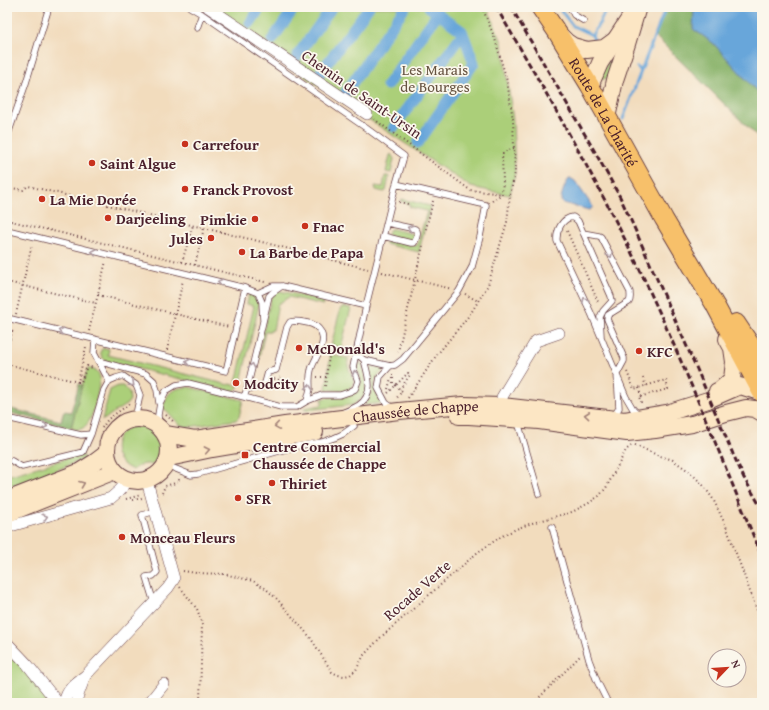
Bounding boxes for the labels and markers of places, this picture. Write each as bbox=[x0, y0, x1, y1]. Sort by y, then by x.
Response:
place label: Carrefour bbox=[193, 134, 259, 155]
marker: Carrefour bbox=[180, 139, 190, 149]
place label: Saint Algue bbox=[100, 153, 176, 174]
marker: Saint Algue bbox=[87, 158, 97, 168]
place label: Franck Provost bbox=[193, 179, 293, 200]
marker: Franck Provost bbox=[180, 184, 190, 194]
place label: La Mie Dorée bbox=[50, 189, 136, 210]
marker: La Mie Dorée bbox=[37, 194, 47, 204]
place label: Darjeeling bbox=[116, 208, 186, 229]
place label: Pimkie bbox=[200, 209, 247, 230]
marker: Darjeeling bbox=[103, 213, 113, 223]
marker: Pimkie bbox=[250, 214, 260, 224]
place label: Fnac bbox=[313, 216, 344, 237]
marker: Fnac bbox=[300, 221, 310, 231]
place label: Jules bbox=[168, 228, 203, 249]
marker: Jules bbox=[206, 233, 216, 243]
place label: La Barbe de Papa bbox=[250, 242, 364, 263]
marker: La Barbe de Papa bbox=[237, 247, 247, 257]
place label: McDonald's bbox=[307, 338, 385, 359]
place label: KFC bbox=[647, 341, 673, 362]
marker: McDonald's bbox=[294, 343, 304, 353]
marker: KFC bbox=[634, 346, 644, 356]
place label: Modcity bbox=[244, 373, 299, 394]
marker: Modcity bbox=[231, 378, 241, 388]
place label: Centre Commercial Chaussée de Chappe bbox=[253, 436, 386, 474]
marker: Centre Commercial Chaussée de Chappe bbox=[240, 450, 250, 460]
place label: Thiriet bbox=[280, 473, 327, 494]
marker: Thiriet bbox=[267, 478, 277, 488]
place label: SFR bbox=[246, 488, 272, 509]
marker: SFR bbox=[233, 493, 243, 503]
place label: Monceau Fleurs bbox=[130, 527, 235, 548]
marker: Monceau Fleurs bbox=[117, 532, 127, 542]

